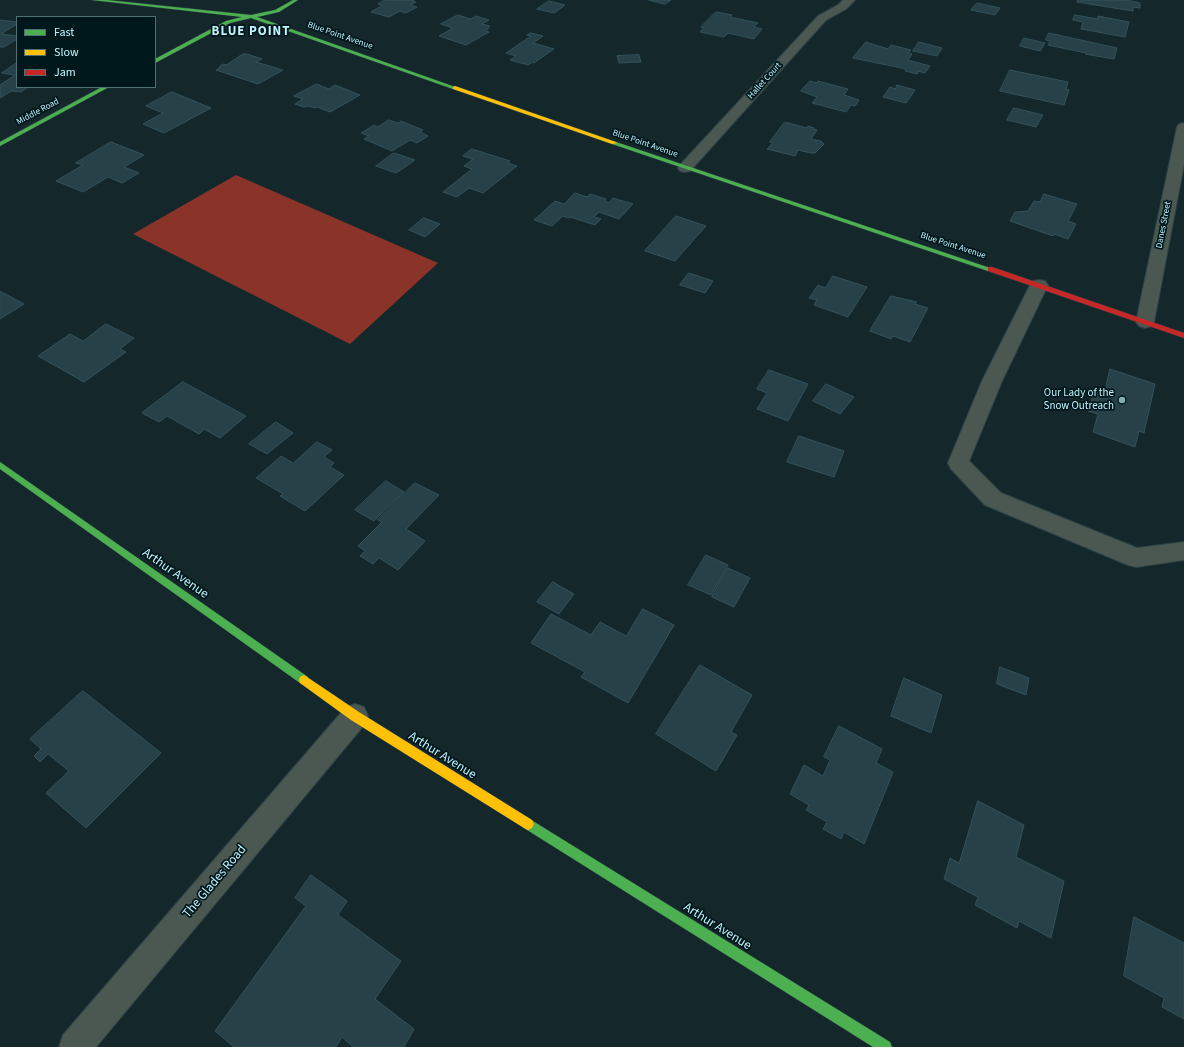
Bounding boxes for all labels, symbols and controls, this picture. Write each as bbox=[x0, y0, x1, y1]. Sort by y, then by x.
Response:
legend bbox=[16, 16, 156, 88]
street label: Blue Point Avenue bbox=[306, 20, 374, 52]
text: Fast bbox=[54, 24, 74, 41]
district label: BLUE POINT bbox=[212, 24, 290, 40]
text: Slow bbox=[54, 44, 79, 61]
street label: Hallet Court bbox=[746, 61, 784, 101]
text: Jam bbox=[54, 64, 76, 81]
street label: Middle Road bbox=[15, 96, 61, 128]
street label: Blue Point Avenue bbox=[611, 128, 679, 160]
street label: Danes Street bbox=[1154, 201, 1174, 249]
street label: Blue Point Avenue bbox=[919, 230, 987, 262]
place label: Our Lady of the Snow Outreach bbox=[1044, 387, 1114, 413]
marker: Our Lady of the Snow Outreach bbox=[1117, 395, 1127, 405]
street label: Arthur Avenue bbox=[139, 545, 211, 603]
street label: Arthur Avenue bbox=[405, 729, 479, 783]
street label: The Glades Road bbox=[180, 842, 250, 922]
street label: Arthur Avenue bbox=[680, 900, 754, 954]

